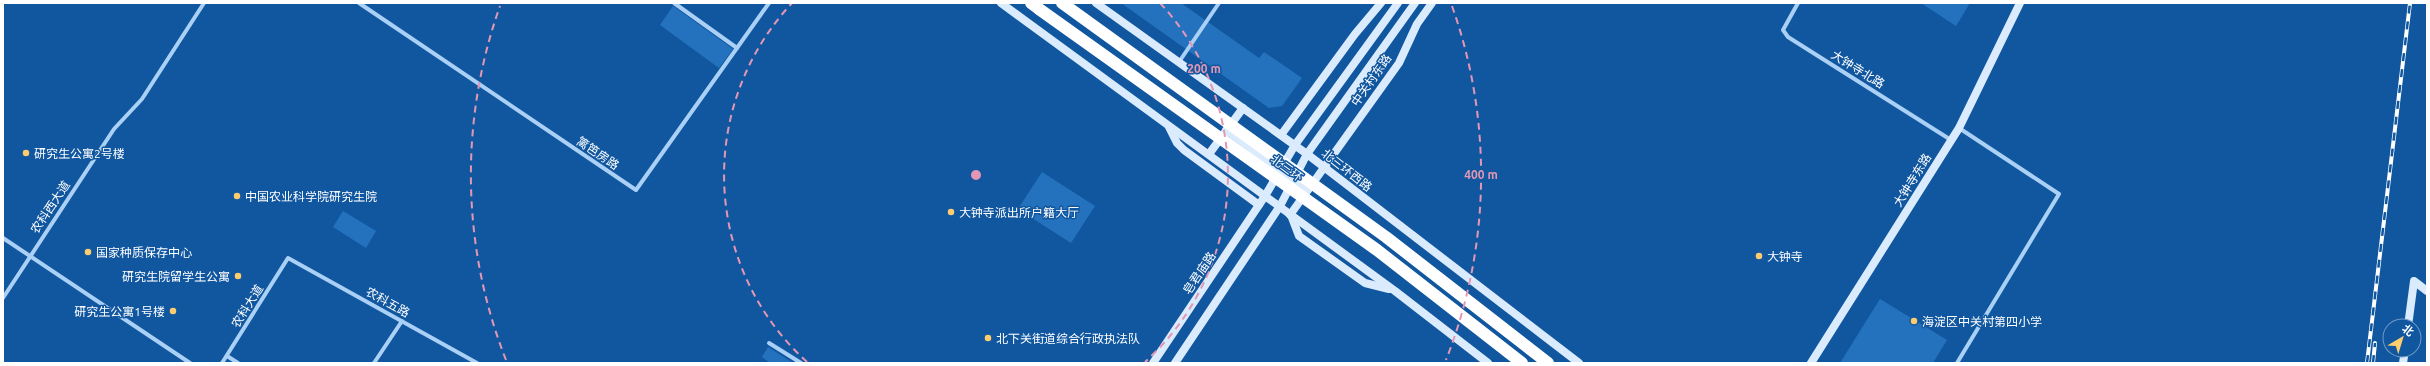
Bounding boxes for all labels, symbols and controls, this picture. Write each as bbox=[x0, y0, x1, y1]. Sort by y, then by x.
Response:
street label: 大钟寺北路 bbox=[1829, 48, 1887, 90]
street label: 中关村东路 bbox=[1348, 52, 1394, 108]
text: 200 m bbox=[1187, 62, 1221, 75]
street label: 篱笆房路 bbox=[574, 134, 622, 172]
street label: 北三环西路 bbox=[1319, 146, 1375, 194]
place label: 研究生公寓2号楼 bbox=[34, 147, 125, 160]
marker: 研究生公寓2号楼 bbox=[21, 148, 31, 158]
street label: 大钟寺东路 bbox=[1891, 151, 1933, 209]
street label: 北三环 bbox=[1269, 152, 1305, 184]
centre of rings bbox=[969, 168, 983, 182]
text: 400 m bbox=[1464, 168, 1498, 181]
street label: 农科西大道 bbox=[28, 178, 72, 236]
place label: 中国农业科学院研究生院 bbox=[245, 190, 377, 203]
marker: 中国农业科学院研究生院 bbox=[232, 191, 242, 201]
place label: 大钟寺派出所户籍大厅 bbox=[959, 206, 1079, 219]
marker: 大钟寺派出所户籍大厅 bbox=[946, 207, 956, 217]
place label: 国家种质保存中心 bbox=[96, 246, 192, 259]
marker: 国家种质保存中心 bbox=[83, 247, 93, 257]
street label: 皂君庙路 bbox=[1180, 249, 1218, 297]
place label: 大钟寺 bbox=[1767, 250, 1803, 263]
marker: 大钟寺 bbox=[1754, 251, 1764, 261]
place label: 研究生院留学生公寓 bbox=[122, 270, 230, 283]
marker: 研究生院留学生公寓 bbox=[233, 271, 243, 281]
street label: 农科大道 bbox=[229, 282, 265, 330]
street label: 农科五路 bbox=[364, 285, 412, 319]
place label: 研究生公寓1号楼 bbox=[74, 305, 165, 318]
marker: 研究生公寓1号楼 bbox=[168, 306, 178, 316]
place label: 海淀区中关村第四小学 bbox=[1922, 315, 2042, 328]
marker: 海淀区中关村第四小学 bbox=[1909, 316, 1919, 326]
north arrow bbox=[2382, 318, 2422, 358]
text: 北 bbox=[2400, 322, 2416, 338]
place label: 北下关街道综合行政执法队 bbox=[996, 332, 1140, 345]
marker: 北下关街道综合行政执法队 bbox=[983, 333, 993, 343]

